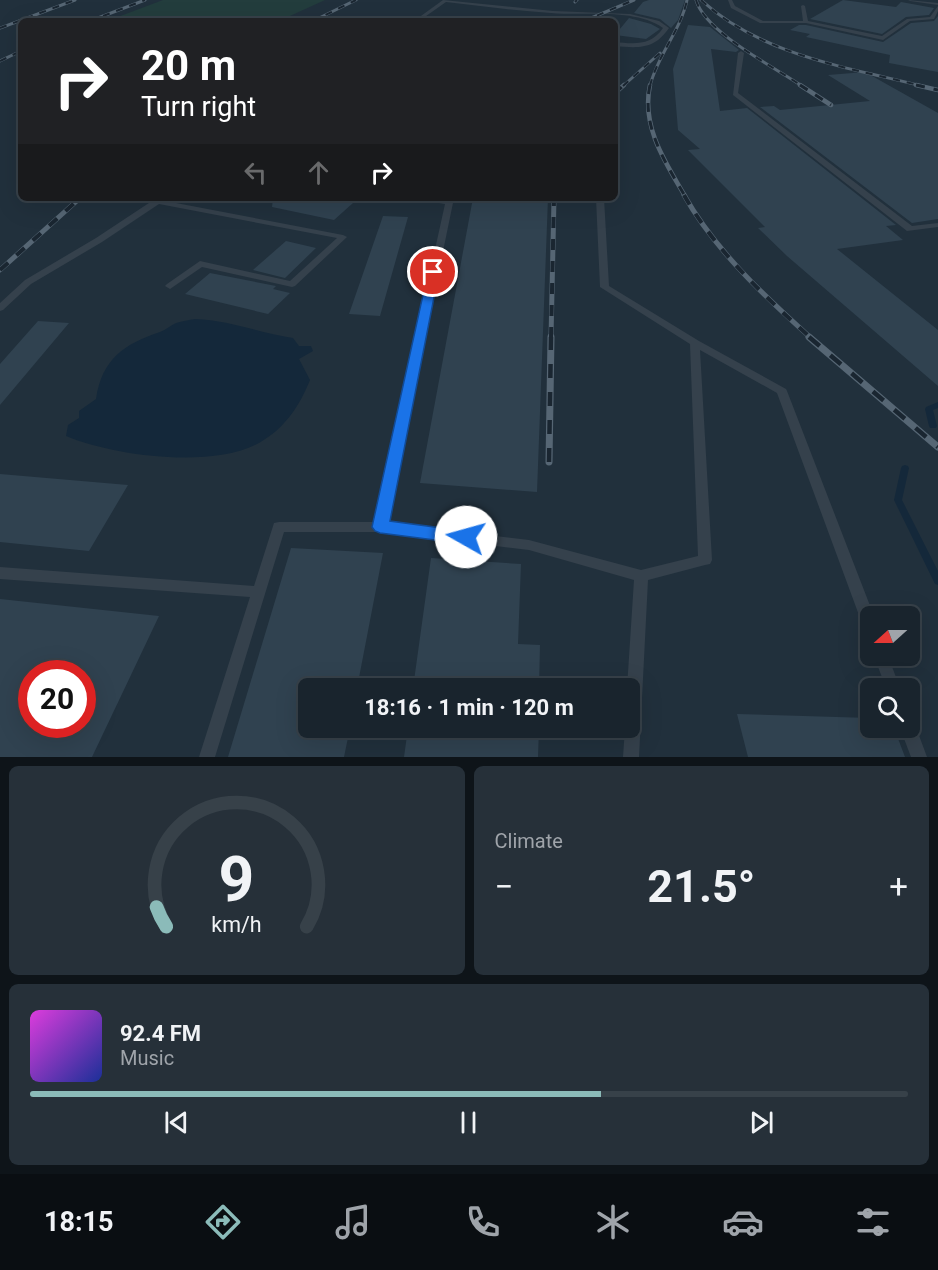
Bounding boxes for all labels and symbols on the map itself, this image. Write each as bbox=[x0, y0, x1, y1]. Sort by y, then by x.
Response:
pin bbox=[407, 246, 458, 297]
position arrow bbox=[434, 505, 498, 569]
north arrow bbox=[860, 606, 920, 666]
speed limit sign: 20 bbox=[18, 660, 96, 738]

